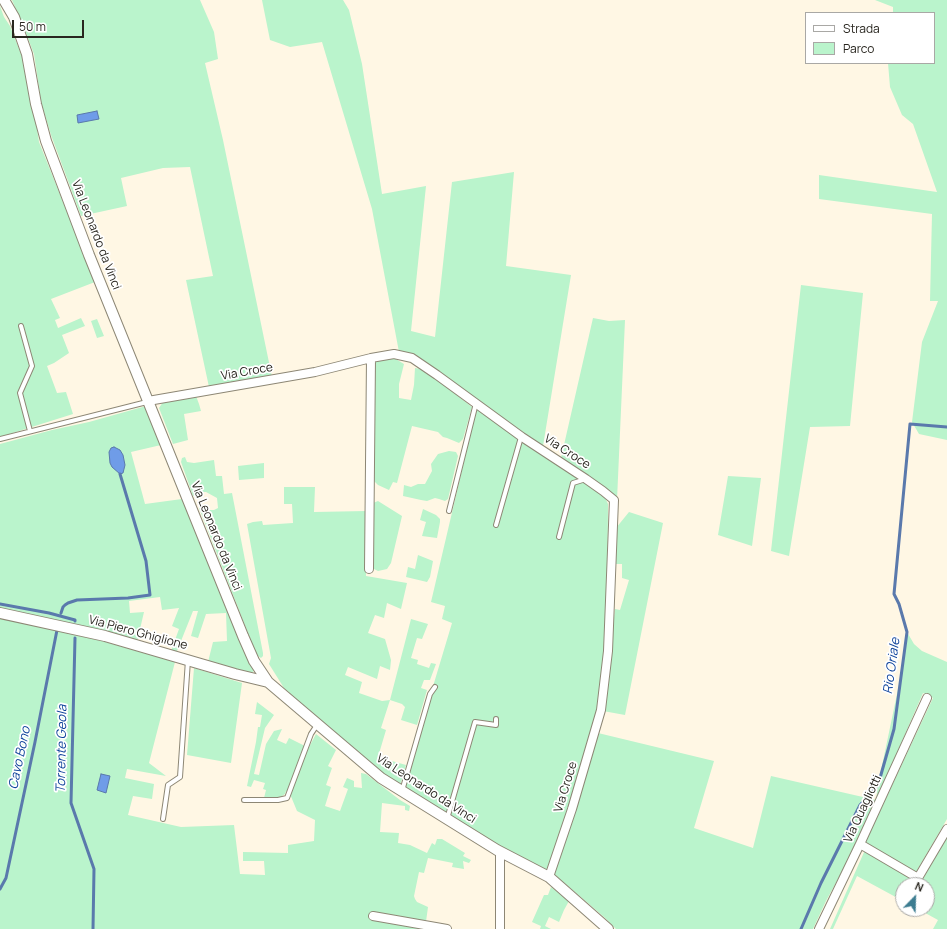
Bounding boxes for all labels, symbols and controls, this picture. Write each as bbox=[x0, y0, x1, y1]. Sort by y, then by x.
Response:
scale bar bbox=[14, 12, 86, 38]
legend bbox=[805, 12, 935, 64]
text: 50 m bbox=[19, 18, 46, 35]
text: Strada bbox=[843, 20, 880, 37]
text: Parco bbox=[843, 40, 874, 57]
street label: Via Leonardo da Vinci bbox=[68, 178, 124, 292]
street label: Via Croce bbox=[220, 360, 274, 384]
street label: Via Croce bbox=[541, 432, 593, 472]
street label: Via Leonardo da Vinci bbox=[188, 480, 244, 592]
street label: Via Piero Ghiglione bbox=[87, 613, 189, 653]
water label: Rio Oriale bbox=[880, 637, 904, 695]
water label: Torrente Geola bbox=[53, 705, 71, 793]
water label: Cavo Bono bbox=[6, 725, 34, 791]
street label: Via Leonardo da Vinci bbox=[373, 751, 479, 827]
street label: Via Croce bbox=[551, 760, 581, 814]
street label: Via Quagliotti bbox=[841, 773, 885, 845]
north arrow bbox=[895, 877, 935, 917]
text: N bbox=[913, 878, 926, 895]

